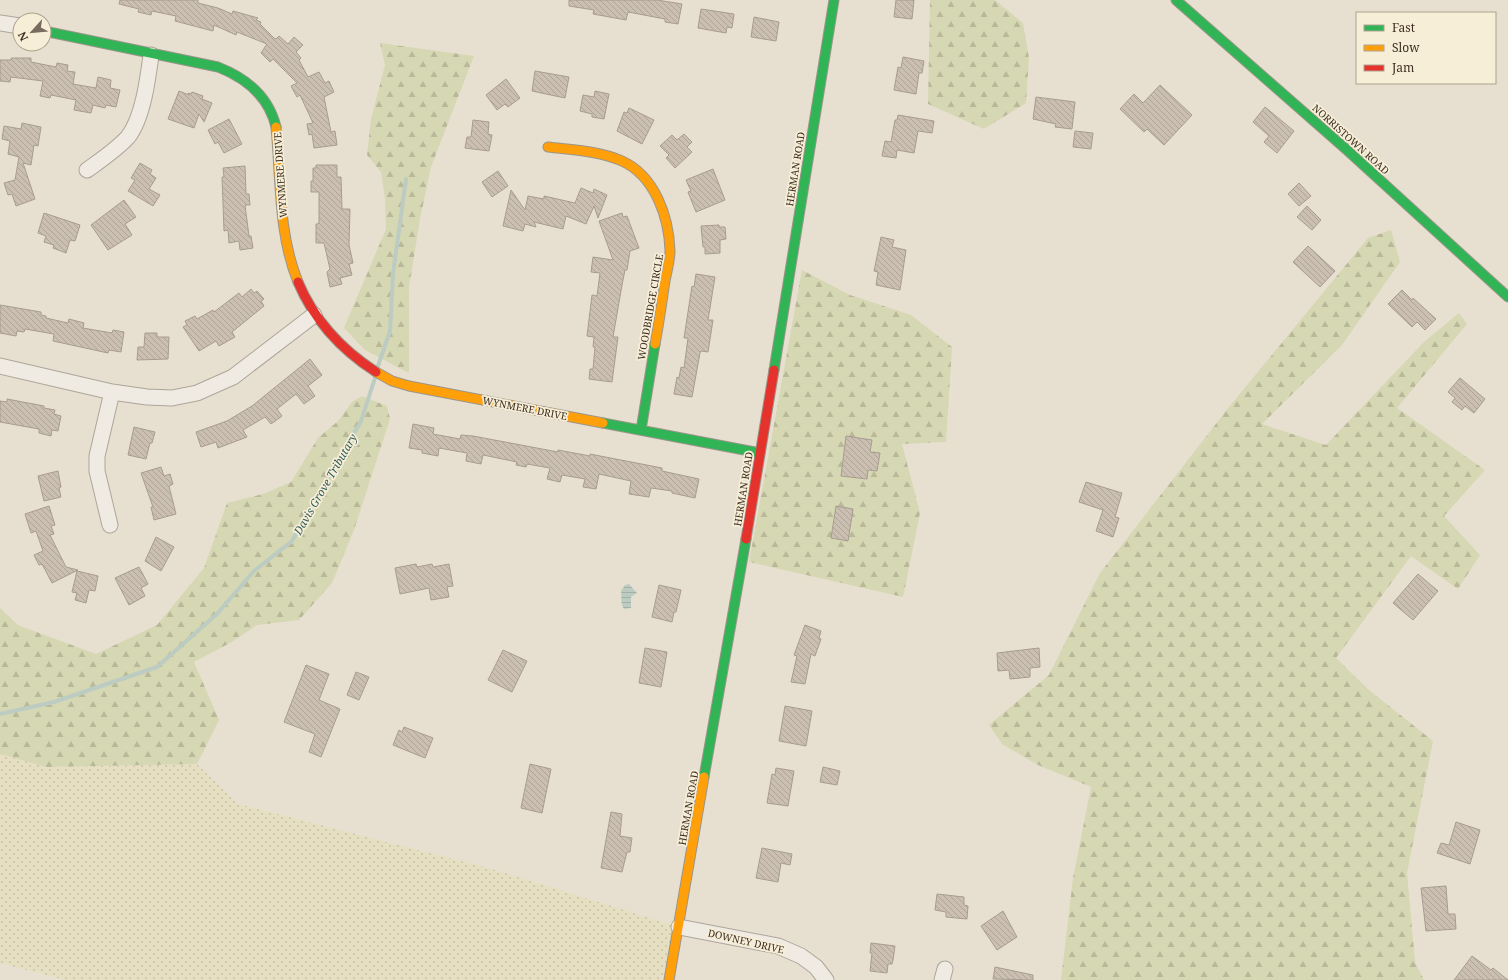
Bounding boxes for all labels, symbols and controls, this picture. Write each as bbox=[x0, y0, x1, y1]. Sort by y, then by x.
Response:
north arrow bbox=[12, 12, 52, 52]
legend bbox=[1356, 12, 1496, 84]
text: Fast bbox=[1392, 19, 1415, 36]
text: N bbox=[14, 29, 31, 44]
text: Slow bbox=[1392, 39, 1420, 56]
text: Jam bbox=[1391, 59, 1414, 76]
street label: NORRISTOWN ROAD bbox=[1310, 101, 1392, 177]
street label: HERMAN ROAD bbox=[782, 131, 808, 207]
street label: WYNMERE DRIVE bbox=[270, 132, 290, 218]
street label: WOODBRIDGE CIRCLE bbox=[634, 253, 666, 361]
street label: WYNMERE DRIVE bbox=[482, 393, 568, 423]
water label: Davis Grove Tributary bbox=[289, 431, 360, 538]
street label: HERMAN ROAD bbox=[730, 451, 756, 527]
street label: HERMAN ROAD bbox=[675, 770, 701, 846]
street label: DOWNEY DRIVE bbox=[706, 925, 786, 957]

